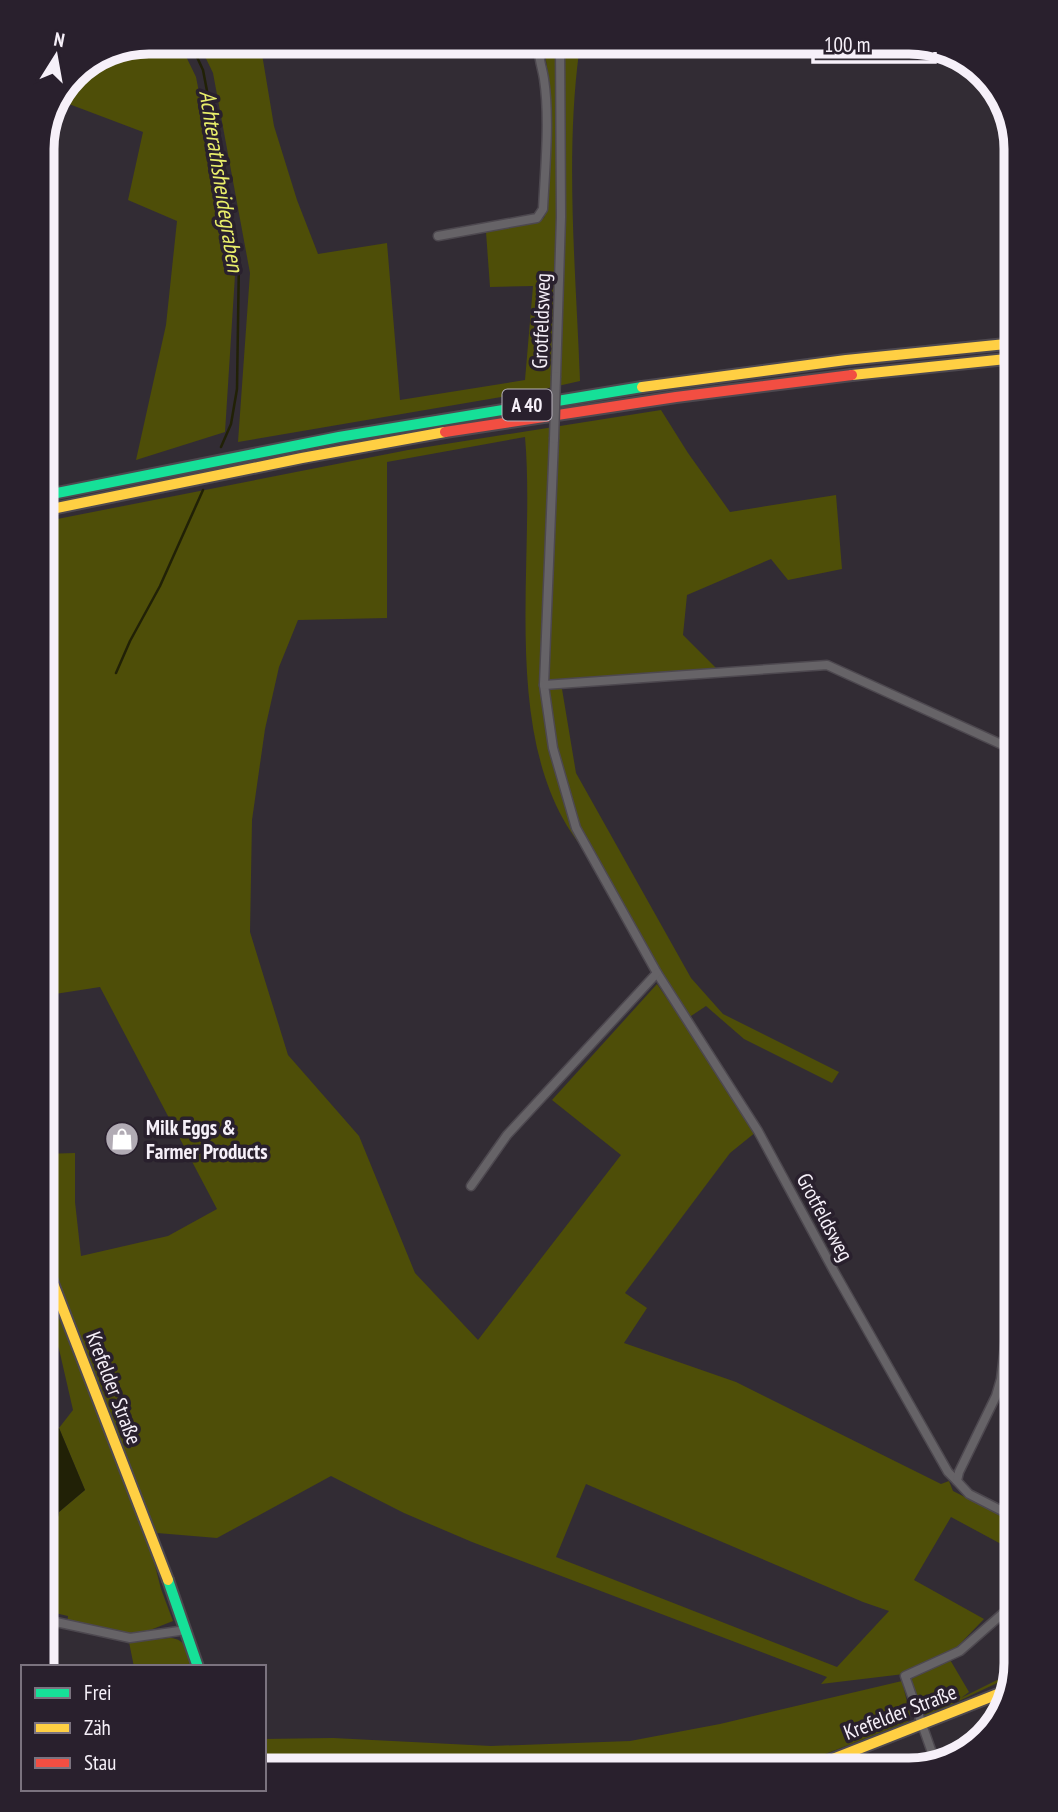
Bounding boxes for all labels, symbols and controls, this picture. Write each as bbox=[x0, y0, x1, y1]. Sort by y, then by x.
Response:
north arrow bbox=[21, 21, 91, 91]
scale bar bbox=[813, 21, 936, 65]
text: N bbox=[52, 27, 67, 52]
text: 100 m bbox=[824, 31, 870, 58]
water label: Achterathsheidegraben bbox=[193, 88, 251, 276]
street label: Grotfeldsweg bbox=[526, 273, 556, 369]
road number: A 40 bbox=[503, 390, 552, 420]
place label: Milk Eggs & Farmer Products bbox=[146, 1114, 268, 1165]
shop icon: Milk Eggs & Farmer Products bbox=[103, 1120, 141, 1158]
street label: Grotfeldsweg bbox=[791, 1168, 859, 1266]
street label: Krefelder Straße bbox=[80, 1328, 148, 1448]
legend bbox=[21, 1665, 266, 1791]
street label: Krefelder Straße bbox=[840, 1678, 960, 1746]
text: Frei bbox=[84, 1679, 112, 1706]
text: Zäh bbox=[84, 1714, 111, 1741]
text: Stau bbox=[84, 1749, 116, 1776]

